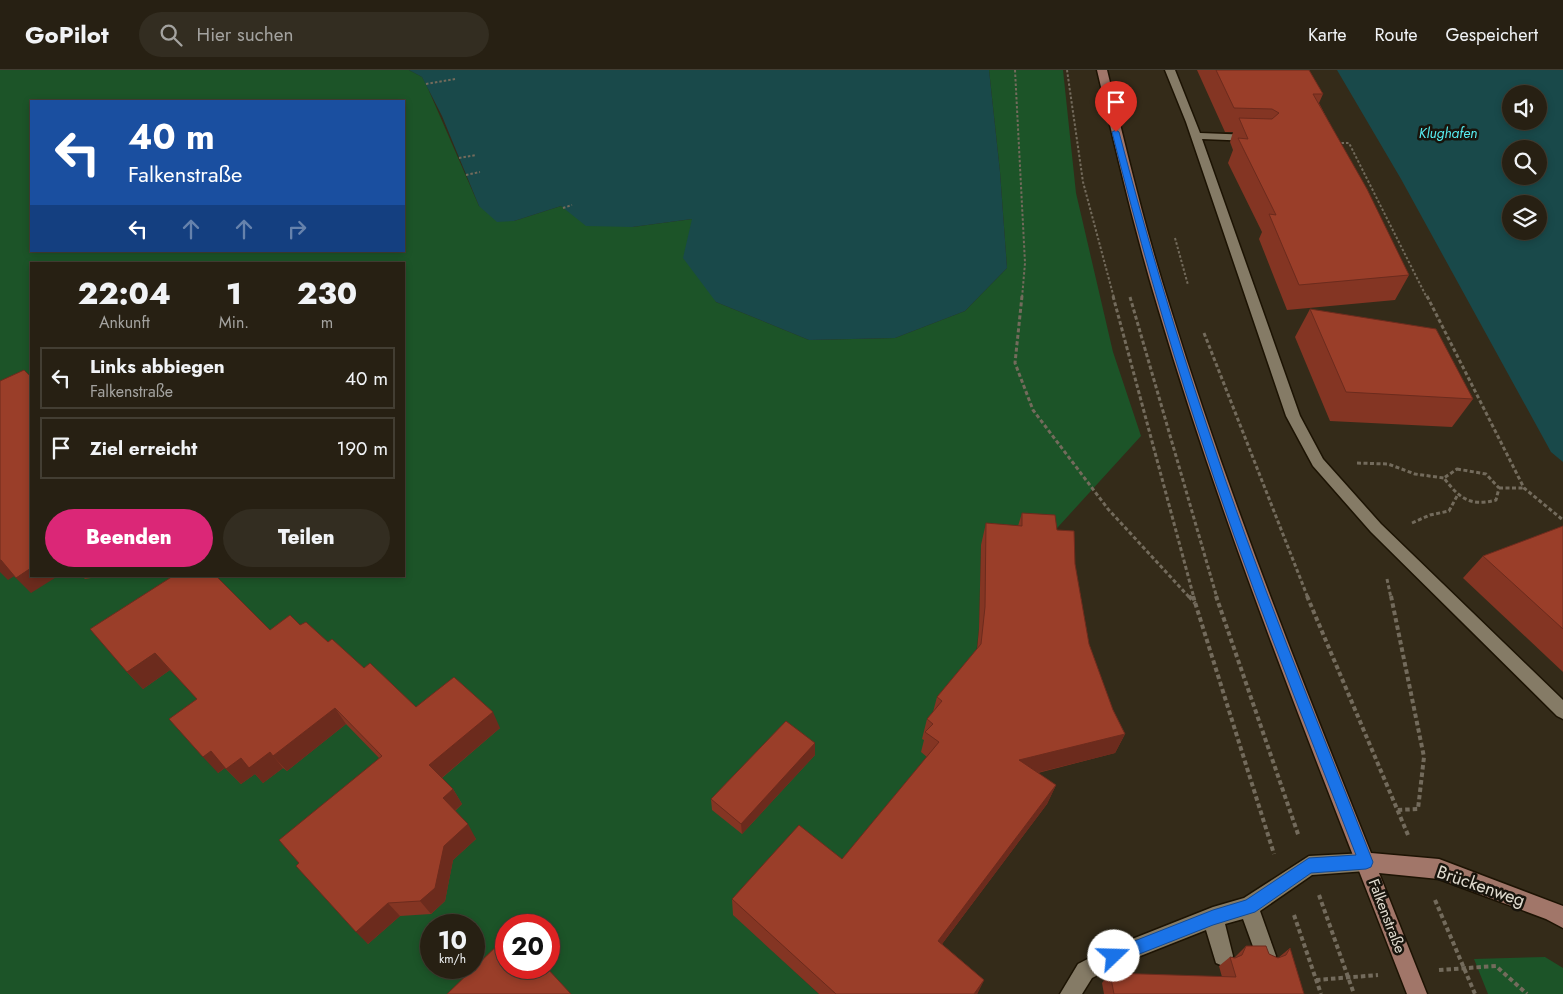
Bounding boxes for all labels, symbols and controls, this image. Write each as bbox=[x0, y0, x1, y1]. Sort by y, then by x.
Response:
search box bbox=[139, 12, 489, 57]
text: GoPilot bbox=[25, 17, 109, 52]
icon: search bbox=[157, 21, 185, 49]
text: Hier suchen bbox=[197, 21, 294, 48]
text: Karte bbox=[1308, 22, 1347, 48]
text: Route bbox=[1375, 22, 1417, 48]
text: Gespeichert bbox=[1445, 22, 1538, 48]
pin bbox=[1095, 81, 1137, 132]
map controls bbox=[1502, 85, 1547, 240]
button: sound bbox=[1502, 85, 1547, 130]
icon: arrive bbox=[1102, 88, 1130, 116]
text: 40 m bbox=[128, 112, 215, 162]
icon: left bbox=[45, 120, 110, 185]
water label: Klughafen bbox=[1419, 123, 1477, 143]
button: search bbox=[1502, 140, 1547, 185]
text: Falkenstraße bbox=[128, 158, 242, 190]
button: layers bbox=[1502, 195, 1547, 240]
icon: left bbox=[124, 215, 152, 243]
icon: ahead bbox=[177, 215, 205, 243]
icon: ahead bbox=[230, 215, 258, 243]
icon: right bbox=[283, 215, 311, 243]
text: 22:04 bbox=[78, 272, 171, 315]
text: 1 bbox=[226, 272, 242, 315]
text: 230 bbox=[297, 272, 357, 315]
text: Ankunft bbox=[99, 311, 150, 334]
text: Min. bbox=[219, 311, 249, 334]
text: m bbox=[321, 311, 333, 334]
text: Links abbiegen bbox=[90, 353, 225, 380]
icon: left bbox=[47, 364, 75, 392]
text: 40 m bbox=[345, 365, 388, 392]
text: Falkenstraße bbox=[90, 380, 173, 403]
icon: arrive bbox=[47, 434, 75, 462]
text: Ziel erreicht bbox=[90, 435, 197, 462]
text: 190 m bbox=[337, 435, 388, 462]
button: Beenden bbox=[45, 509, 213, 567]
button: Teilen bbox=[223, 509, 390, 567]
street label: Brückenweg bbox=[1433, 859, 1529, 913]
street label: Falkenstraße bbox=[1363, 876, 1411, 957]
speed limit sign: 20 bbox=[495, 914, 560, 979]
text: 10 bbox=[438, 922, 467, 958]
position arrow bbox=[1087, 929, 1139, 981]
text: km/h bbox=[439, 950, 466, 968]

